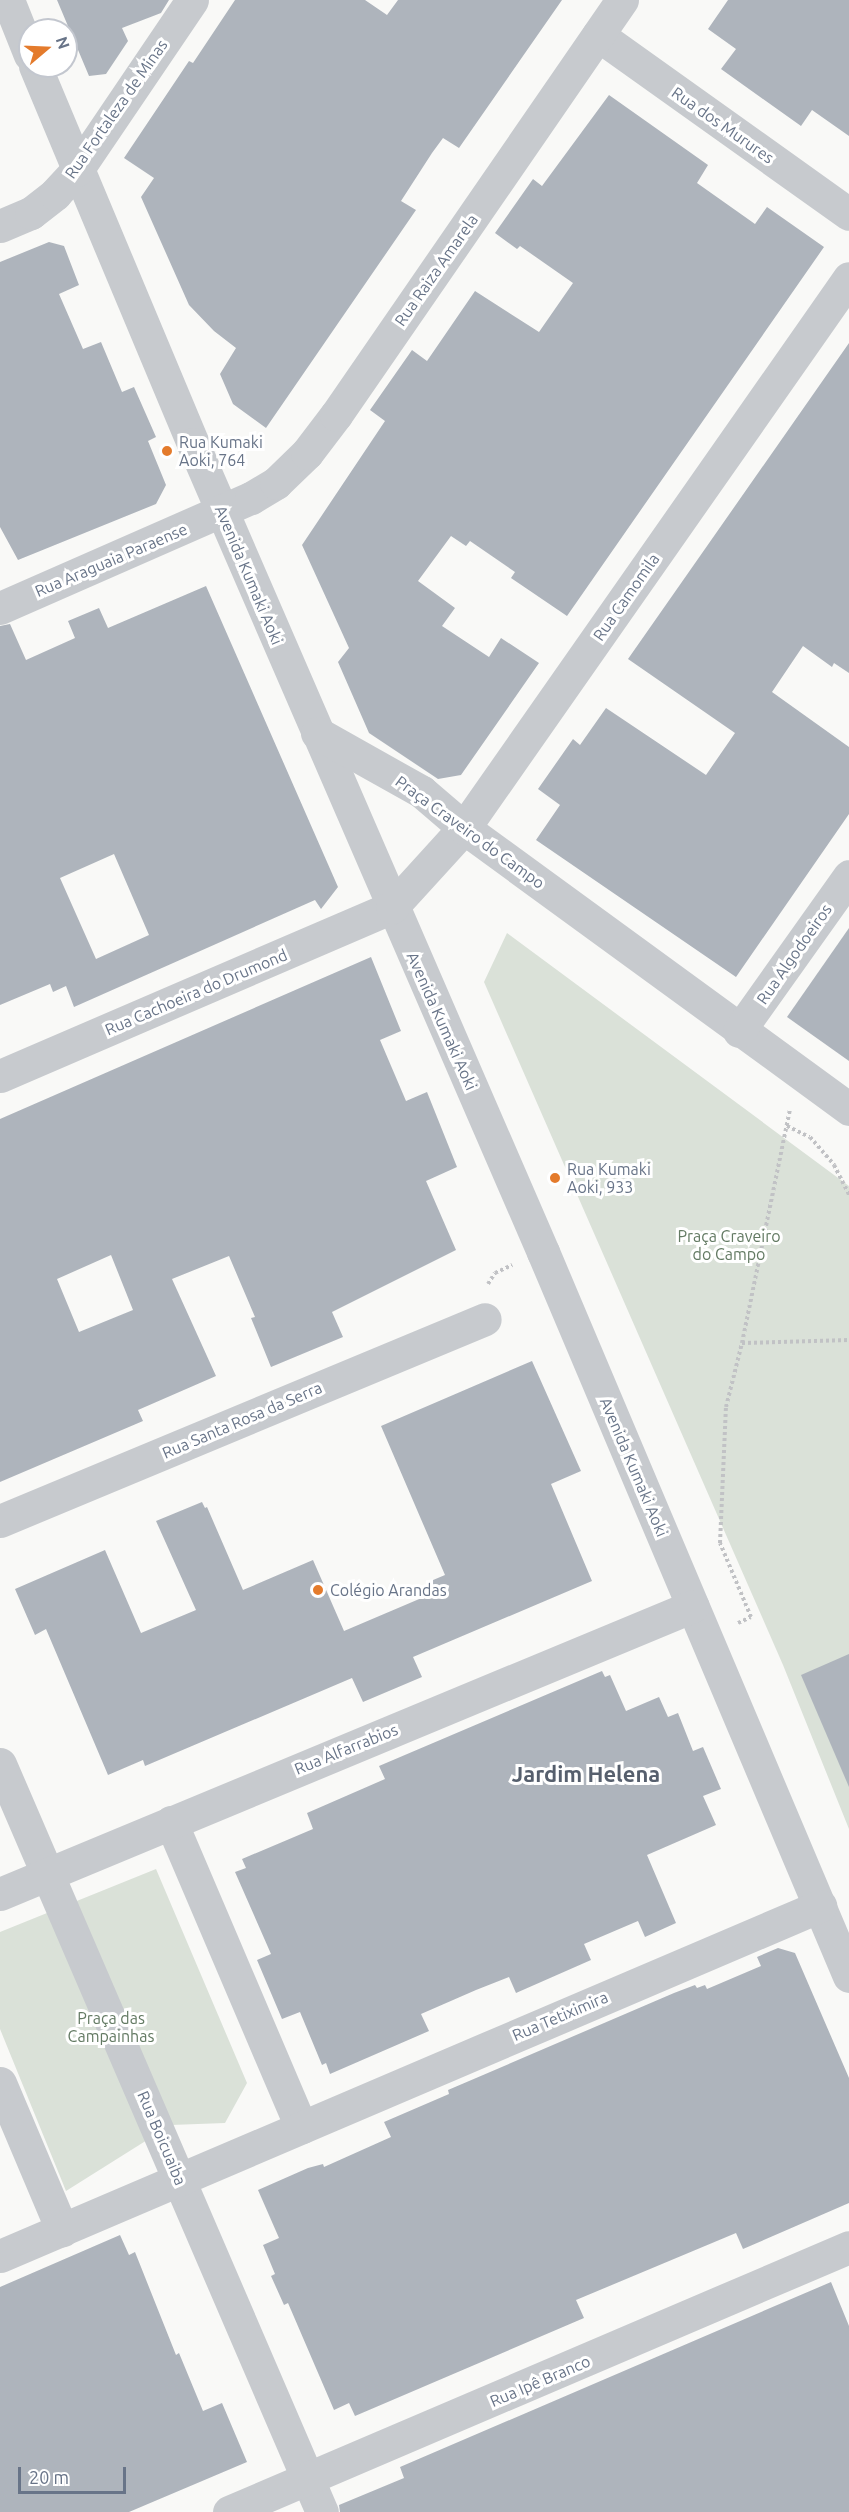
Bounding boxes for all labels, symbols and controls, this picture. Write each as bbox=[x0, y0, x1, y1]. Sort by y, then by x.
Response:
north arrow bbox=[18, 18, 78, 78]
text: N bbox=[53, 34, 74, 51]
street label: Rua Fortaleza de Minas bbox=[61, 36, 171, 182]
street label: Rua dos Murures bbox=[668, 83, 778, 167]
street label: Rua Raiza Amarela bbox=[390, 210, 482, 330]
place label: Rua Kumaki Aoki, 764 bbox=[179, 432, 263, 470]
marker: Rua Kumaki Aoki, 764 bbox=[160, 444, 174, 458]
street label: Avenida Kumaki Aoki bbox=[211, 503, 287, 647]
street label: Rua Araguaia Paraense bbox=[32, 519, 190, 601]
street label: Rua Camomila bbox=[589, 550, 663, 644]
street label: Praça Craveiro do Campo bbox=[392, 771, 548, 893]
street label: Rua Algodoeiros bbox=[752, 900, 836, 1008]
street label: Rua Cachoeira do Drumond bbox=[102, 945, 290, 1039]
street label: Avenida Kumaki Aoki bbox=[403, 949, 481, 1093]
place label: Rua Kumaki Aoki, 933 bbox=[567, 1159, 651, 1197]
marker: Rua Kumaki Aoki, 933 bbox=[548, 1171, 562, 1185]
park label: Praça Craveiro do Campo bbox=[677, 1226, 781, 1264]
street label: Rua Santa Rosa da Serra bbox=[159, 1378, 325, 1462]
street label: Avenida Kumaki Aoki bbox=[596, 1395, 672, 1539]
place label: Colégio Arandas bbox=[330, 1580, 447, 1600]
marker: Colégio Arandas bbox=[311, 1583, 325, 1597]
street label: Rua Alfarrabios bbox=[292, 1720, 400, 1778]
district label: Jardim Helena bbox=[512, 1761, 660, 1787]
street label: Rua Tetiximira bbox=[509, 1987, 611, 2045]
park label: Praça das Campainhas bbox=[68, 2008, 154, 2046]
street label: Rua Boicuaiba bbox=[133, 2088, 191, 2188]
street label: Rua Ipê Branco bbox=[487, 2351, 593, 2411]
scale bar bbox=[21, 2455, 129, 2493]
text: 20 m bbox=[29, 2467, 69, 2487]

